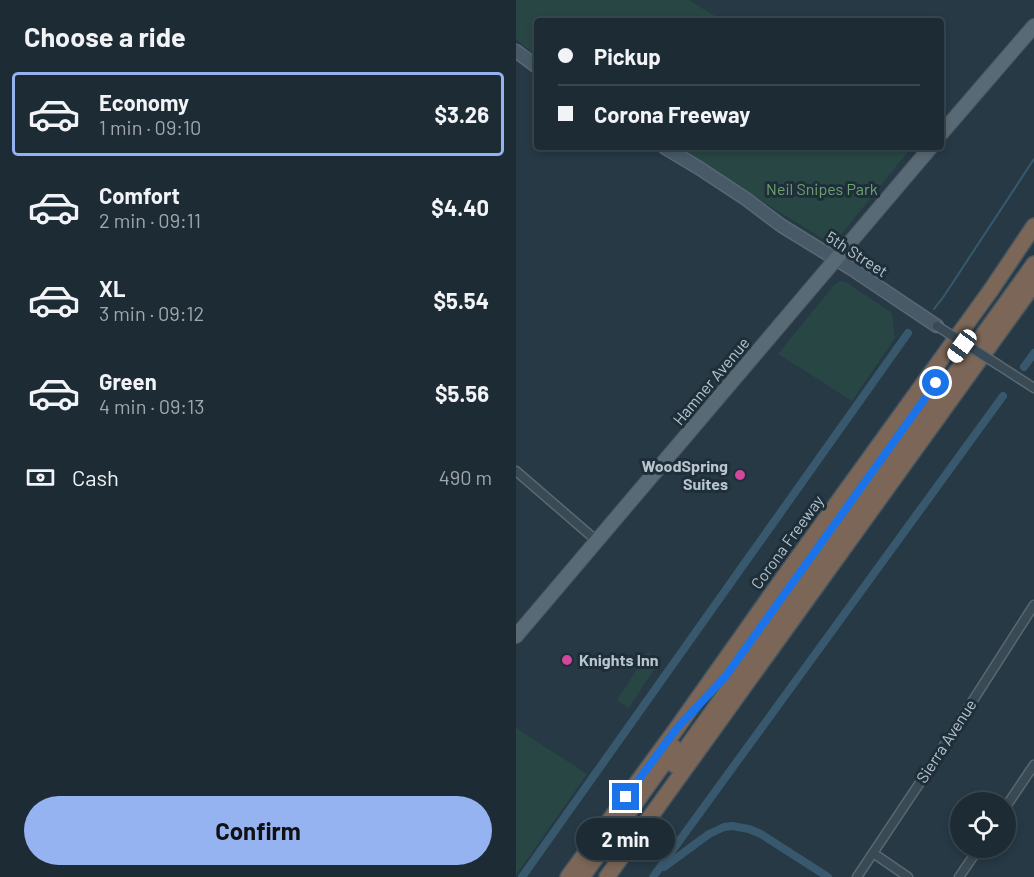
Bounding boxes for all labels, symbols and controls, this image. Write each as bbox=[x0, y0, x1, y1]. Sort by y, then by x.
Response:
text: Choose a ride bbox=[24, 20, 186, 52]
text: Pickup bbox=[594, 43, 661, 69]
icon: car bbox=[27, 87, 81, 141]
text: Economy bbox=[99, 89, 189, 115]
text: $3.26 bbox=[434, 101, 489, 127]
text: Corona Freeway bbox=[594, 101, 750, 127]
text: 1 min · 09:10 bbox=[99, 115, 201, 139]
park label: Neil Snipes Park bbox=[766, 179, 878, 198]
icon: car bbox=[27, 180, 81, 234]
text: Comfort bbox=[99, 182, 180, 208]
text: $4.40 bbox=[431, 194, 489, 220]
text: 2 min · 09:11 bbox=[99, 208, 201, 232]
street label: 5th Street bbox=[823, 227, 892, 280]
icon: car bbox=[27, 273, 81, 327]
text: XL bbox=[99, 275, 125, 301]
text: $5.54 bbox=[433, 287, 489, 313]
text: 3 min · 09:12 bbox=[99, 301, 204, 325]
car bbox=[944, 326, 980, 366]
street label: Hamner Avenue bbox=[668, 333, 753, 428]
icon: car bbox=[27, 366, 81, 420]
text: Green bbox=[99, 368, 157, 394]
route start bbox=[922, 369, 949, 396]
text: $5.56 bbox=[435, 380, 489, 406]
text: 4 min · 09:13 bbox=[99, 394, 204, 418]
place label: WoodSpring Suites bbox=[642, 456, 728, 493]
icon: cash bbox=[24, 461, 57, 494]
text: Cash bbox=[72, 464, 119, 490]
text: 490 m bbox=[439, 465, 492, 489]
marker: WoodSpring Suites bbox=[733, 468, 747, 482]
street label: Corona Freeway bbox=[746, 491, 827, 592]
place label: Knights Inn bbox=[579, 650, 659, 669]
marker: Knights Inn bbox=[560, 653, 574, 667]
street label: Sierra Avenue bbox=[912, 695, 980, 786]
route end bbox=[612, 783, 639, 810]
map controls bbox=[950, 792, 1016, 858]
button: locate bbox=[950, 792, 1016, 858]
button: Confirm bbox=[24, 796, 492, 865]
callout: 2 min bbox=[576, 818, 676, 860]
text: 2 min bbox=[602, 827, 649, 851]

